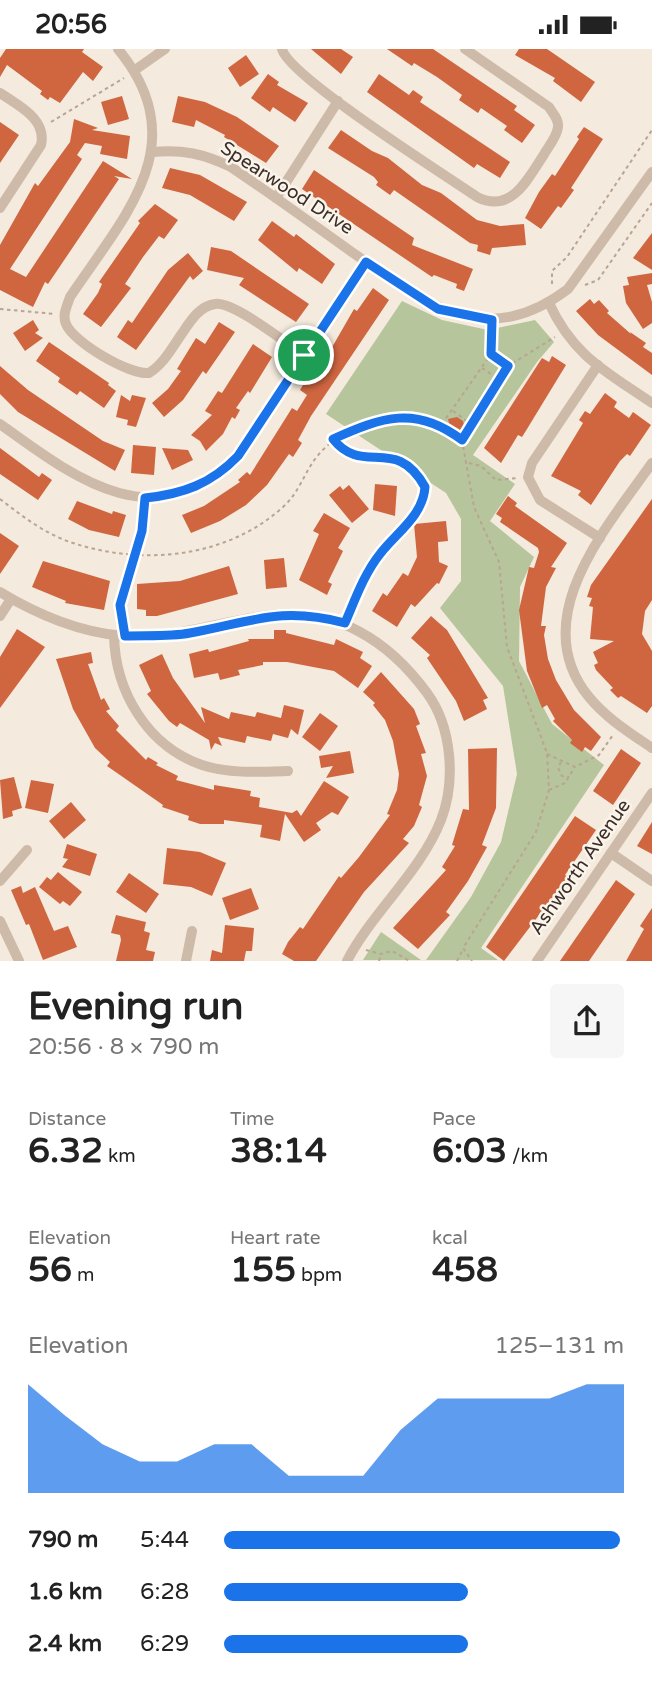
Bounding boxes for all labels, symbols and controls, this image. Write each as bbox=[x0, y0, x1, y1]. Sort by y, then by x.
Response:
text: 20:56 bbox=[35, 9, 107, 40]
street label: Spearwood Drive bbox=[216, 137, 358, 239]
pin bbox=[274, 325, 334, 385]
icon: arrive bbox=[285, 336, 323, 374]
street label: Ashworth Avenue bbox=[525, 795, 635, 939]
text: Evening run bbox=[28, 984, 243, 1030]
button: share bbox=[550, 984, 624, 1058]
text: 20:56 · 8 × 790 m bbox=[28, 1033, 219, 1061]
text: Distance bbox=[28, 1108, 106, 1130]
text: Time bbox=[230, 1108, 274, 1130]
text: Pace bbox=[432, 1108, 476, 1130]
text: 6.32 bbox=[28, 1130, 103, 1172]
text: 38:14 bbox=[230, 1130, 327, 1172]
text: 6:03 bbox=[432, 1130, 507, 1172]
text: km bbox=[103, 1145, 136, 1167]
text: /km bbox=[507, 1145, 548, 1167]
text: Elevation bbox=[28, 1227, 111, 1249]
text: Heart rate bbox=[230, 1227, 321, 1249]
text: kcal bbox=[432, 1227, 468, 1249]
text: 56 bbox=[28, 1249, 72, 1291]
text: 155 bbox=[230, 1249, 296, 1291]
text: 458 bbox=[432, 1249, 498, 1291]
text: m bbox=[72, 1264, 94, 1286]
text: bpm bbox=[296, 1264, 342, 1286]
text: Elevation bbox=[28, 1332, 129, 1360]
text: 125–131 m bbox=[495, 1332, 624, 1360]
text: 790 m bbox=[28, 1526, 98, 1554]
text: 5:44 bbox=[140, 1526, 189, 1554]
text: 1.6 km bbox=[28, 1578, 103, 1606]
text: 6:28 bbox=[140, 1578, 189, 1606]
text: 2.4 km bbox=[28, 1630, 102, 1658]
text: 6:29 bbox=[140, 1630, 189, 1658]

